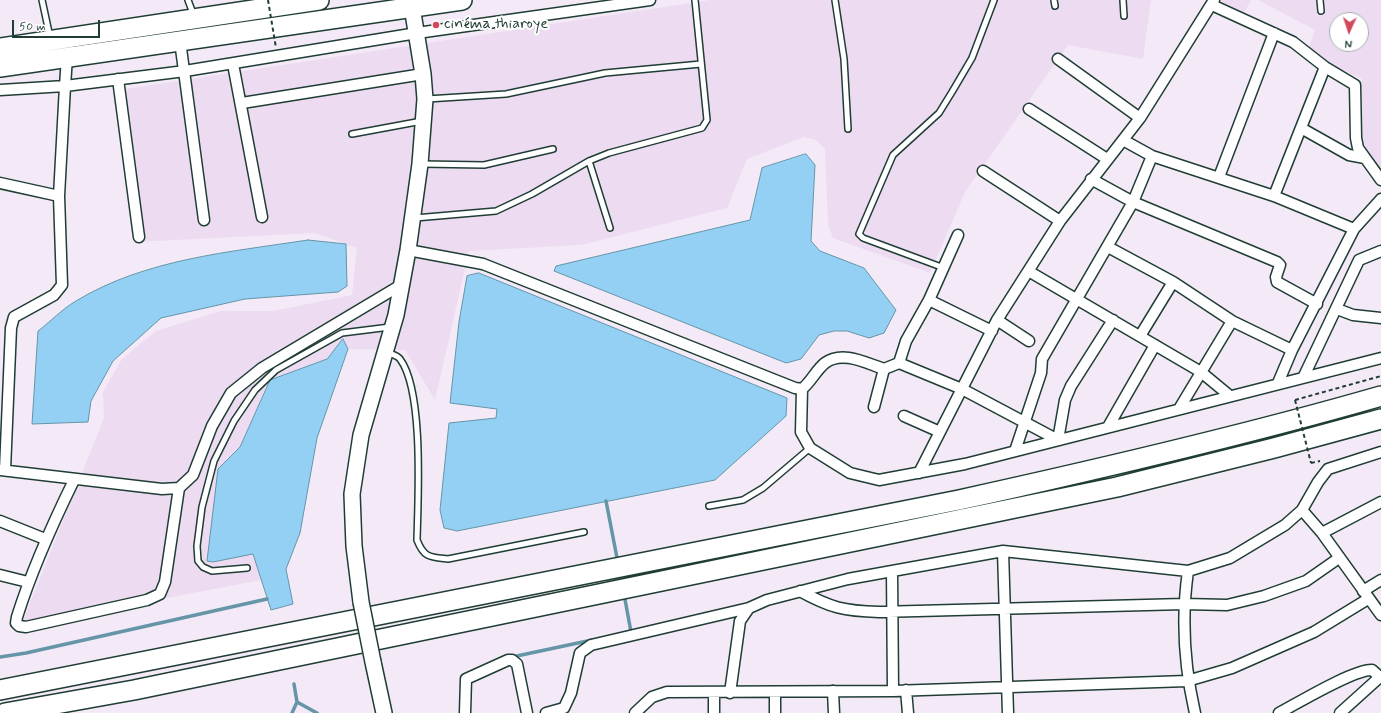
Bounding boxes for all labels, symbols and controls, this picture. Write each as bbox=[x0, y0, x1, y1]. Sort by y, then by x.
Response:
scale bar bbox=[14, 12, 102, 38]
north arrow bbox=[1329, 12, 1369, 52]
place label: cinéma thiaroye bbox=[444, 15, 548, 35]
text: 50 m bbox=[19, 19, 46, 35]
marker: cinéma thiaroye bbox=[431, 20, 441, 30]
text: N bbox=[1344, 36, 1352, 50]

